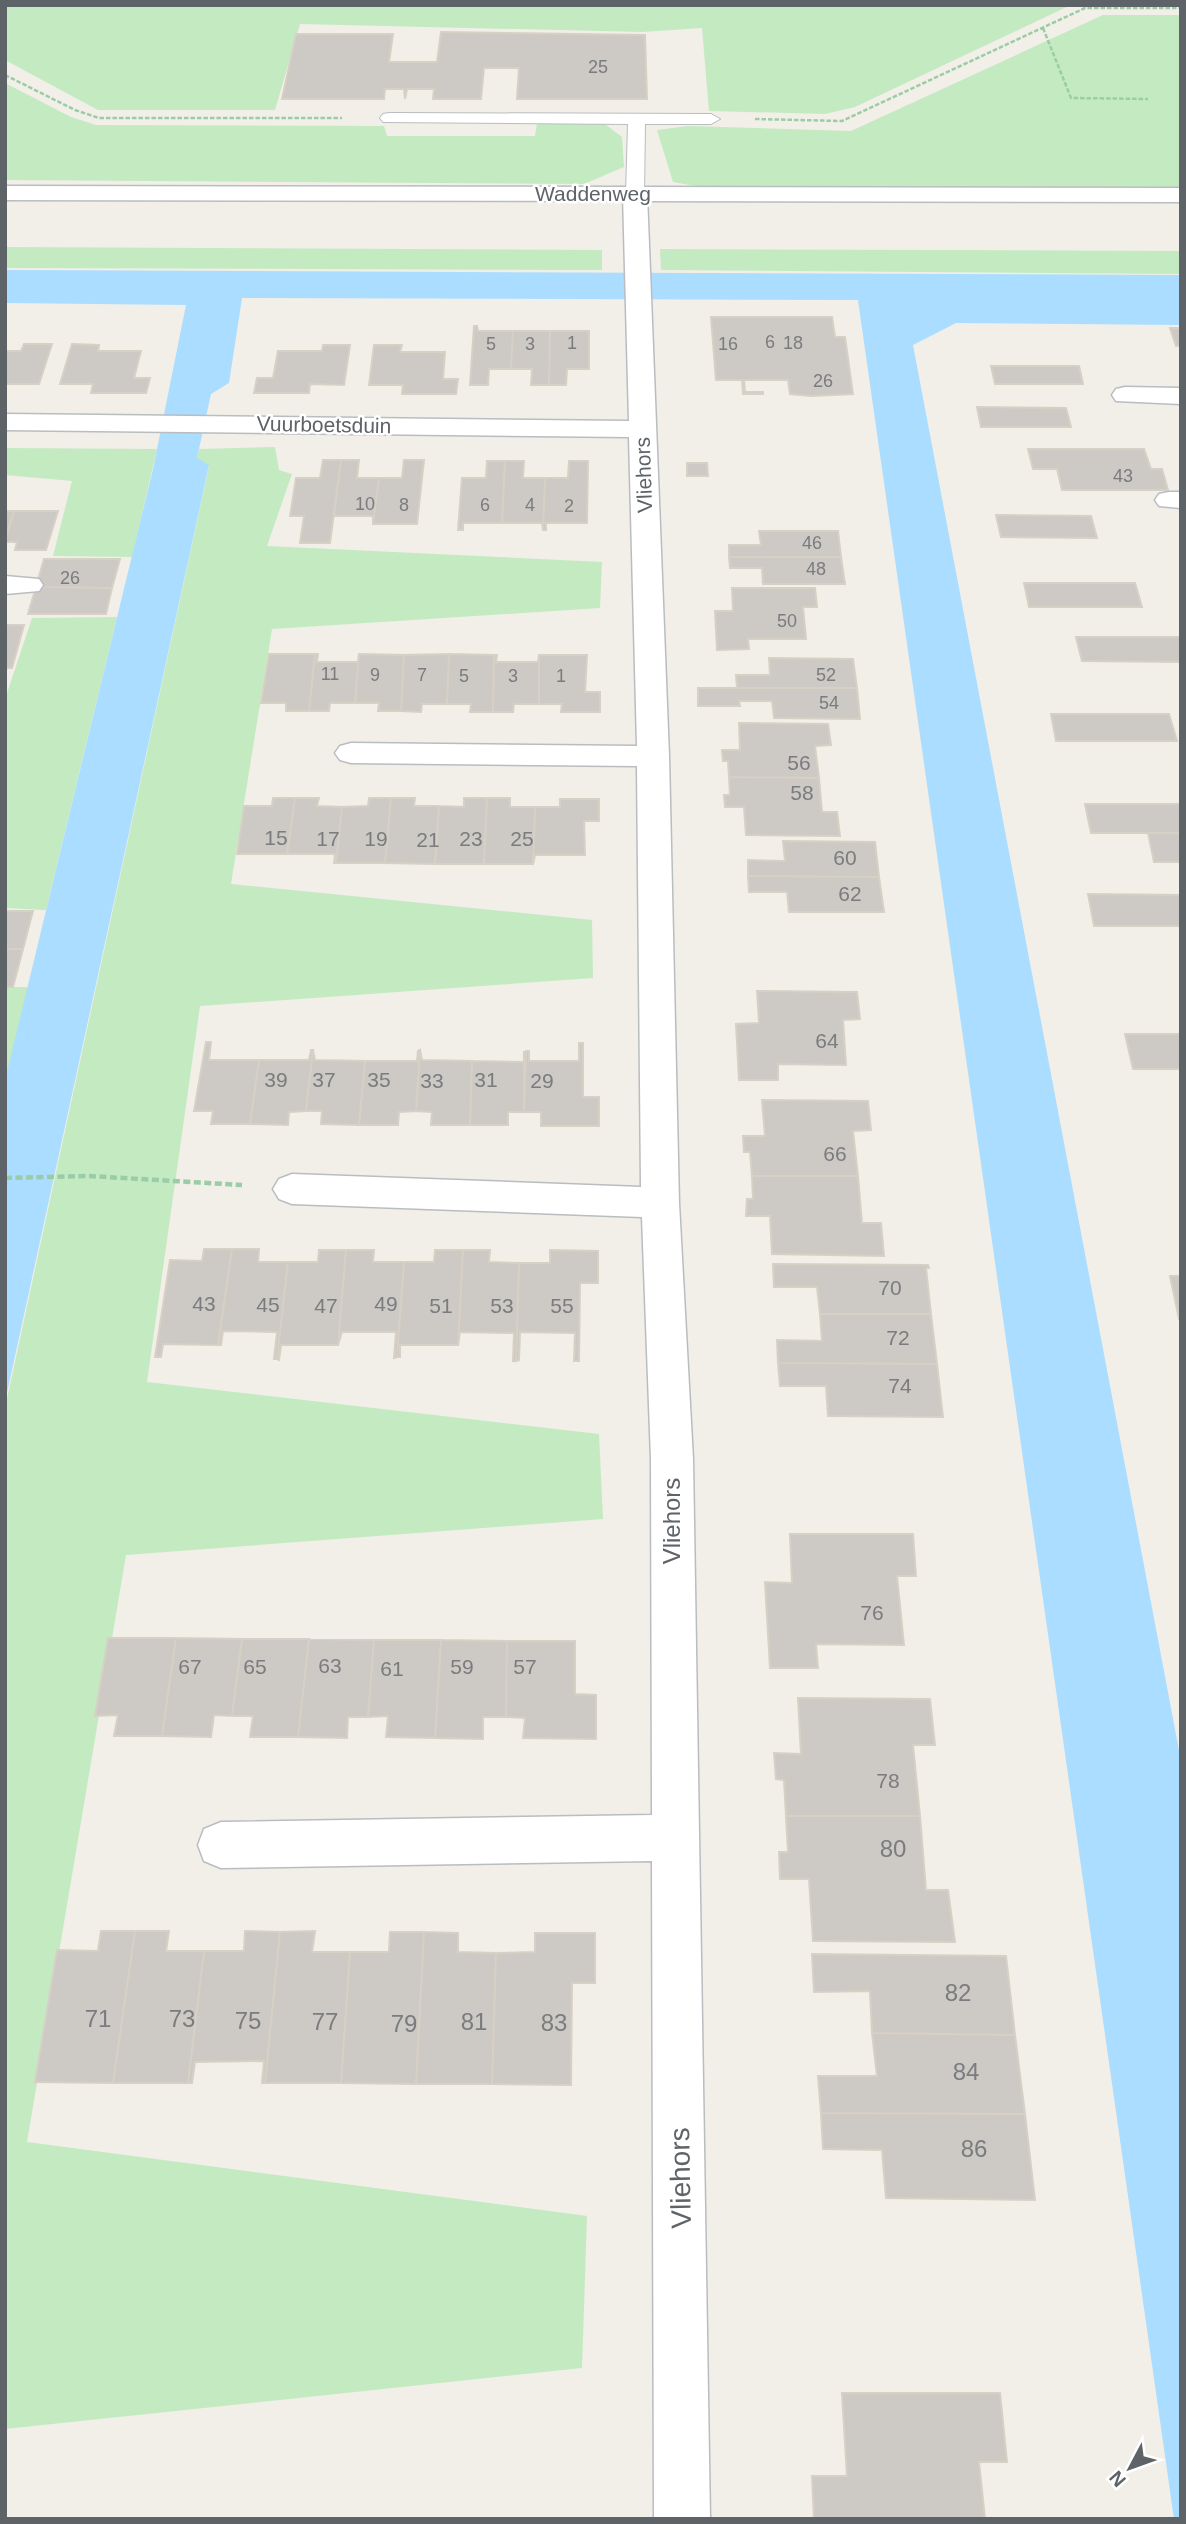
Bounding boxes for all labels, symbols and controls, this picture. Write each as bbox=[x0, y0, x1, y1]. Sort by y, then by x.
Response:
house number: 25 bbox=[588, 57, 608, 77]
street label: Waddenweg bbox=[535, 182, 651, 205]
house number: 6 bbox=[765, 332, 775, 352]
house number: 1 bbox=[567, 333, 577, 353]
house number: 18 bbox=[783, 333, 803, 353]
house number: 5 bbox=[486, 334, 496, 354]
house number: 3 bbox=[525, 334, 535, 354]
house number: 16 bbox=[718, 334, 738, 354]
house number: 26 bbox=[813, 371, 833, 391]
street label: Vuurboetsduin bbox=[256, 412, 392, 437]
street label: Vliehors bbox=[631, 437, 656, 513]
house number: 43 bbox=[1113, 466, 1133, 486]
house number: 10 bbox=[355, 494, 375, 514]
house number: 8 bbox=[399, 495, 409, 515]
house number: 6 bbox=[480, 495, 490, 515]
house number: 4 bbox=[525, 495, 535, 515]
house number: 2 bbox=[564, 496, 574, 516]
house number: 46 bbox=[802, 533, 822, 553]
house number: 48 bbox=[806, 559, 826, 579]
house number: 26 bbox=[60, 568, 80, 588]
house number: 50 bbox=[777, 611, 797, 631]
house number: 11 bbox=[321, 664, 339, 684]
house number: 9 bbox=[370, 665, 380, 685]
house number: 7 bbox=[417, 665, 427, 685]
house number: 52 bbox=[816, 665, 836, 685]
house number: 5 bbox=[459, 666, 469, 686]
house number: 3 bbox=[508, 666, 518, 686]
house number: 1 bbox=[556, 666, 566, 686]
house number: 54 bbox=[819, 693, 839, 713]
house number: 56 bbox=[787, 751, 811, 774]
house number: 58 bbox=[790, 781, 814, 804]
house number: 15 bbox=[264, 826, 288, 849]
house number: 17 bbox=[316, 827, 340, 850]
house number: 19 bbox=[364, 827, 388, 850]
house number: 23 bbox=[459, 827, 483, 850]
house number: 25 bbox=[510, 827, 534, 850]
house number: 21 bbox=[416, 828, 440, 851]
house number: 60 bbox=[833, 846, 857, 869]
house number: 62 bbox=[838, 882, 862, 905]
house number: 64 bbox=[815, 1029, 839, 1052]
house number: 39 bbox=[264, 1068, 288, 1091]
house number: 37 bbox=[312, 1068, 336, 1091]
house number: 35 bbox=[367, 1068, 391, 1091]
house number: 31 bbox=[474, 1068, 498, 1091]
house number: 33 bbox=[420, 1069, 444, 1092]
house number: 29 bbox=[530, 1069, 554, 1092]
house number: 66 bbox=[823, 1142, 847, 1165]
house number: 70 bbox=[878, 1276, 902, 1299]
house number: 43 bbox=[192, 1292, 216, 1315]
house number: 49 bbox=[374, 1292, 398, 1315]
house number: 45 bbox=[256, 1293, 280, 1316]
house number: 47 bbox=[314, 1294, 338, 1317]
house number: 51 bbox=[429, 1294, 453, 1317]
house number: 53 bbox=[490, 1294, 514, 1317]
house number: 55 bbox=[550, 1294, 574, 1317]
house number: 72 bbox=[886, 1326, 910, 1349]
house number: 74 bbox=[888, 1374, 912, 1397]
street label: Vliehors bbox=[658, 1478, 685, 1564]
house number: 76 bbox=[860, 1601, 884, 1624]
house number: 63 bbox=[318, 1654, 342, 1677]
house number: 67 bbox=[178, 1655, 202, 1678]
house number: 65 bbox=[243, 1655, 267, 1678]
house number: 59 bbox=[450, 1655, 474, 1678]
house number: 57 bbox=[513, 1655, 537, 1678]
house number: 61 bbox=[380, 1657, 404, 1680]
house number: 78 bbox=[876, 1769, 900, 1792]
house number: 80 bbox=[880, 1835, 906, 1862]
house number: 82 bbox=[945, 1979, 971, 2006]
house number: 71 bbox=[85, 2005, 111, 2032]
house number: 73 bbox=[169, 2005, 195, 2032]
house number: 75 bbox=[235, 2007, 261, 2034]
house number: 77 bbox=[312, 2008, 338, 2035]
house number: 81 bbox=[461, 2008, 487, 2035]
house number: 83 bbox=[541, 2009, 567, 2036]
house number: 79 bbox=[391, 2010, 417, 2037]
house number: 84 bbox=[953, 2058, 979, 2085]
street label: Vliehors bbox=[664, 2127, 697, 2229]
house number: 86 bbox=[961, 2135, 987, 2162]
north arrow bbox=[1095, 2433, 1165, 2503]
text: N bbox=[1105, 2467, 1130, 2491]

